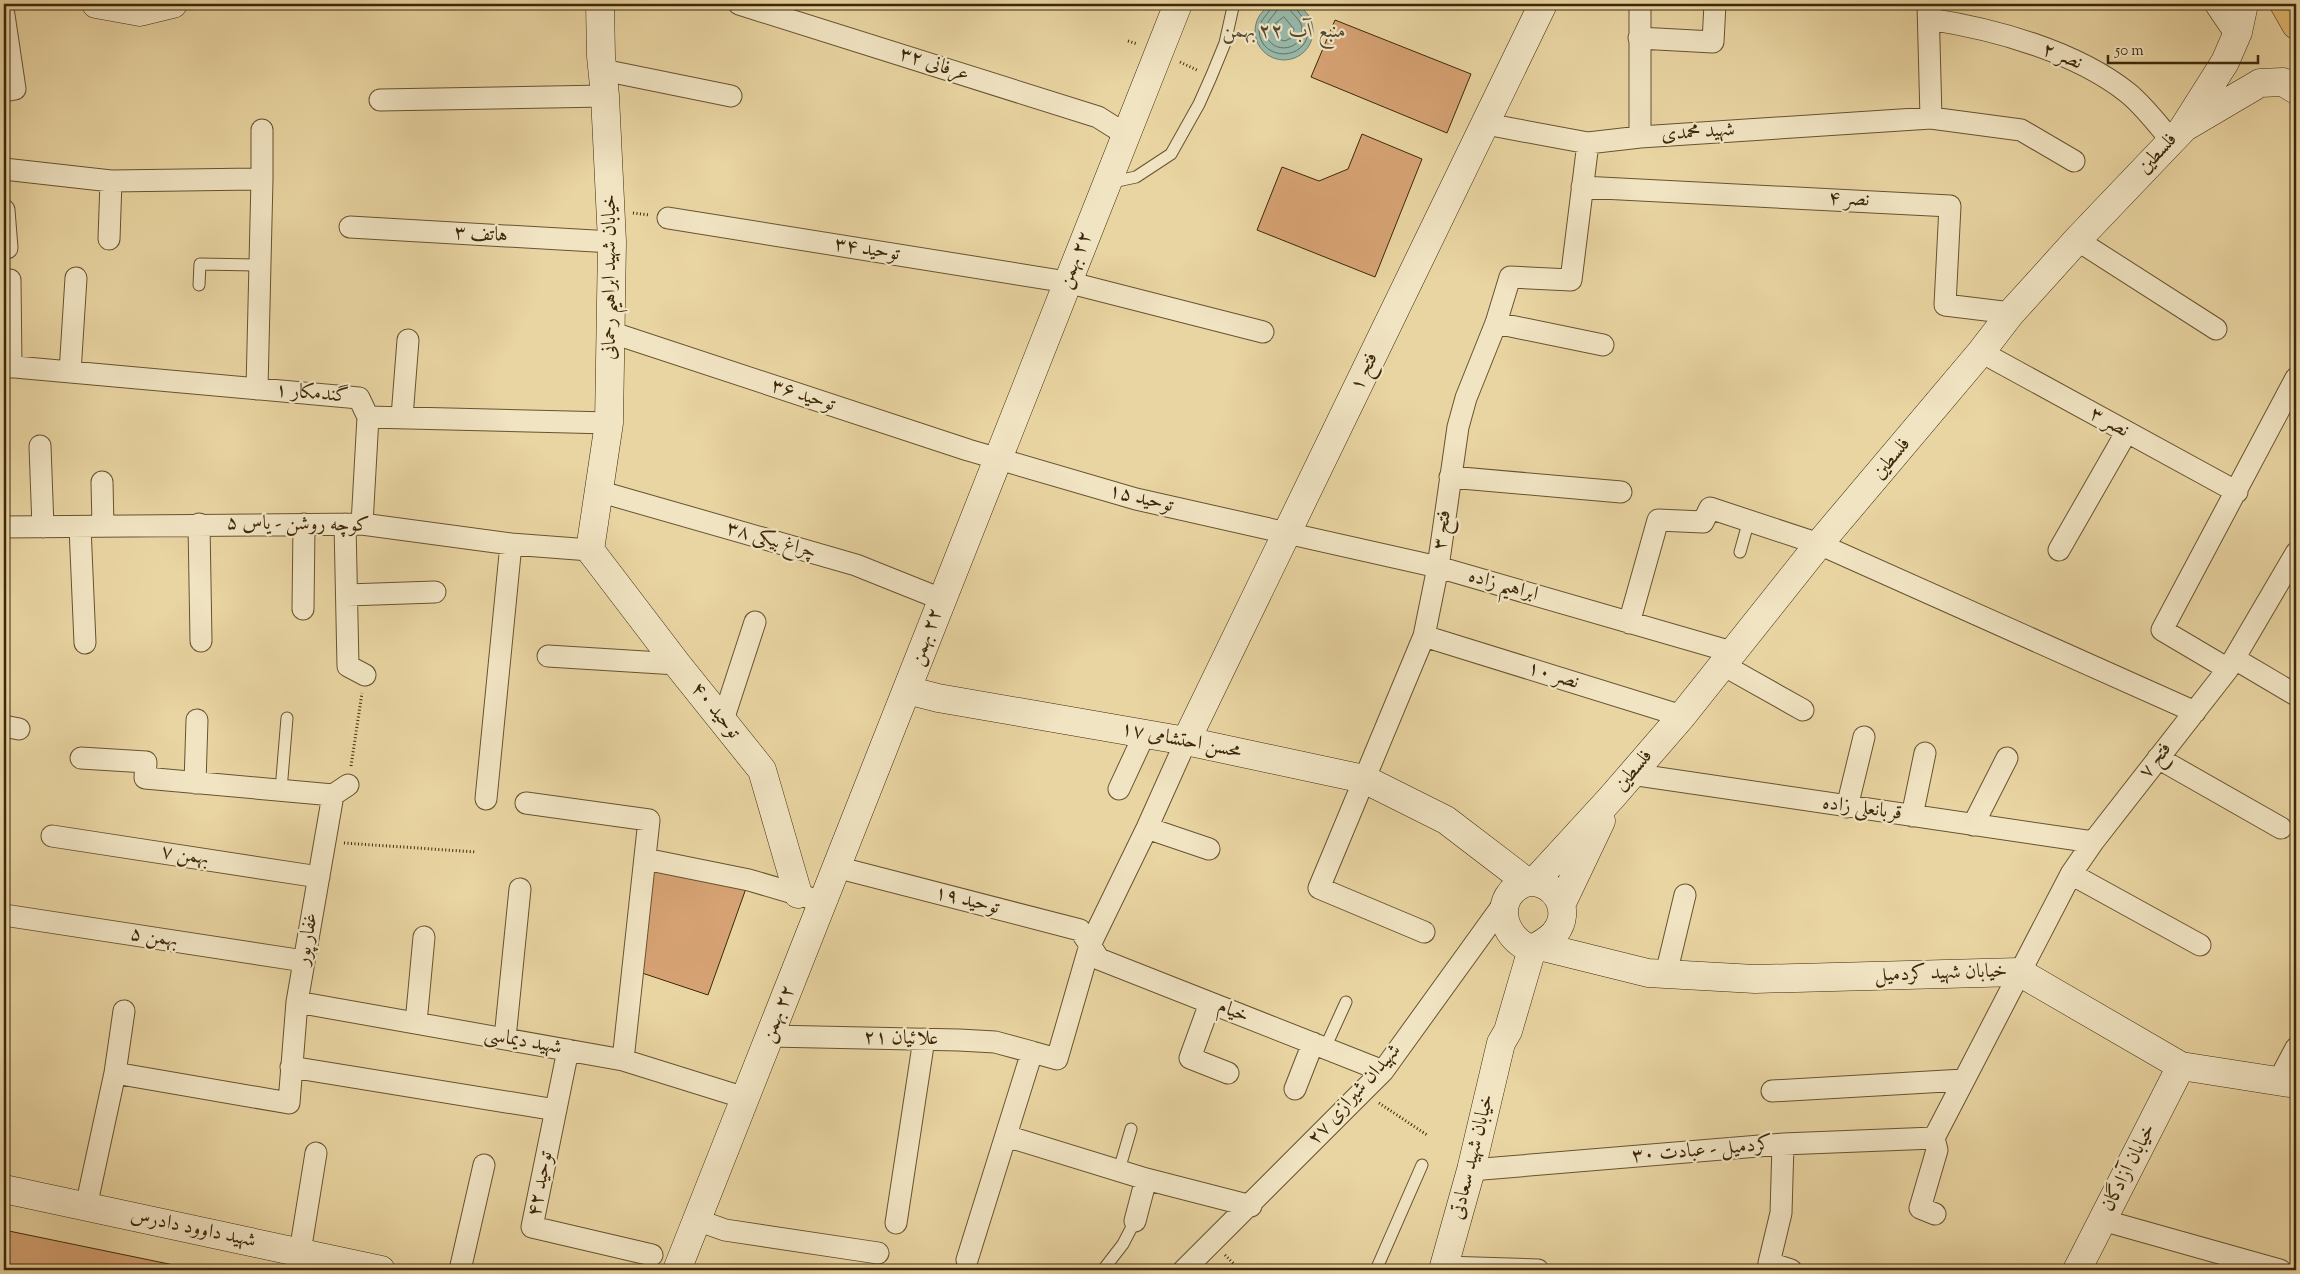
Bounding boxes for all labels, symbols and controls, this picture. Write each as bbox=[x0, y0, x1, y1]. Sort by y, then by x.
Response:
water label: منبع آب ۲۲ بهمن bbox=[1222, 17, 1346, 49]
scale bar bbox=[2108, 32, 2258, 64]
street label: نصر ۲ bbox=[2038, 36, 2087, 78]
street label: عرفانی ۳۲ bbox=[895, 40, 973, 90]
text: 50 m bbox=[2114, 41, 2144, 62]
street label: شهید محمدی bbox=[1660, 116, 1736, 150]
street label: فلسطین bbox=[2131, 127, 2185, 181]
street label: نصر ۴ bbox=[1828, 184, 1870, 216]
street label: خیابان شهید ابراهیم رحمانی bbox=[596, 194, 628, 360]
street label: هاتف ۳ bbox=[454, 219, 508, 251]
street label: ٢٢ بهمن bbox=[1051, 227, 1101, 293]
street label: توحید ۳۴ bbox=[832, 231, 902, 269]
street label: فتح ۱ bbox=[1343, 348, 1388, 397]
street label: توحید ۳۶ bbox=[767, 372, 839, 420]
street label: گندمکار ۱ bbox=[274, 376, 350, 412]
street label: نصر ۳ bbox=[2084, 400, 2134, 446]
street label: فلسطین bbox=[1866, 432, 1918, 486]
street label: توحید ۱۵ bbox=[1106, 477, 1177, 521]
street label: کوچه روشن - یاس ۵ bbox=[226, 509, 370, 541]
street label: فتح ۳ bbox=[1426, 509, 1461, 552]
street label: چراغ بیکی ۳۸ bbox=[722, 514, 819, 569]
street label: ابراهیم زاده bbox=[1464, 562, 1541, 613]
street label: ٢٢ بهمن bbox=[903, 604, 951, 670]
street label: نصر ۱۰ bbox=[1524, 654, 1583, 698]
street label: توحید ۴۰ bbox=[683, 676, 747, 746]
street label: محسن احتشامی ۱۷ bbox=[1118, 715, 1244, 767]
street label: فتح ۷ bbox=[2132, 736, 2180, 786]
street label: فلسطین bbox=[1608, 744, 1660, 798]
street label: قربانعلی زاده bbox=[1820, 789, 1904, 829]
street label: بهمن ۷ bbox=[159, 838, 211, 874]
street label: توحید ۱۹ bbox=[932, 879, 1003, 923]
street label: غفار پور bbox=[289, 911, 327, 969]
street label: بهمن ۵ bbox=[128, 920, 180, 956]
street label: خیابان شهید کردمیل bbox=[1874, 957, 2008, 991]
street label: ٢٢ بهمن bbox=[754, 981, 804, 1047]
street label: خیام bbox=[1213, 993, 1253, 1032]
street label: شهید دیماسی bbox=[482, 1021, 564, 1063]
street label: علائیان ۲۱ bbox=[863, 1024, 939, 1054]
street label: شهیدان شیرازی ۲۷ bbox=[1301, 1038, 1409, 1152]
street label: خیابان شهید سعادتی bbox=[1443, 1091, 1503, 1223]
street label: خیابان آزادگان bbox=[2094, 1119, 2164, 1217]
street label: کردمیل - عبادت ۳۰ bbox=[1631, 1130, 1773, 1172]
street label: توحید ۴۲ bbox=[520, 1149, 562, 1219]
street label: شهید داوود دادرس bbox=[128, 1202, 258, 1256]

